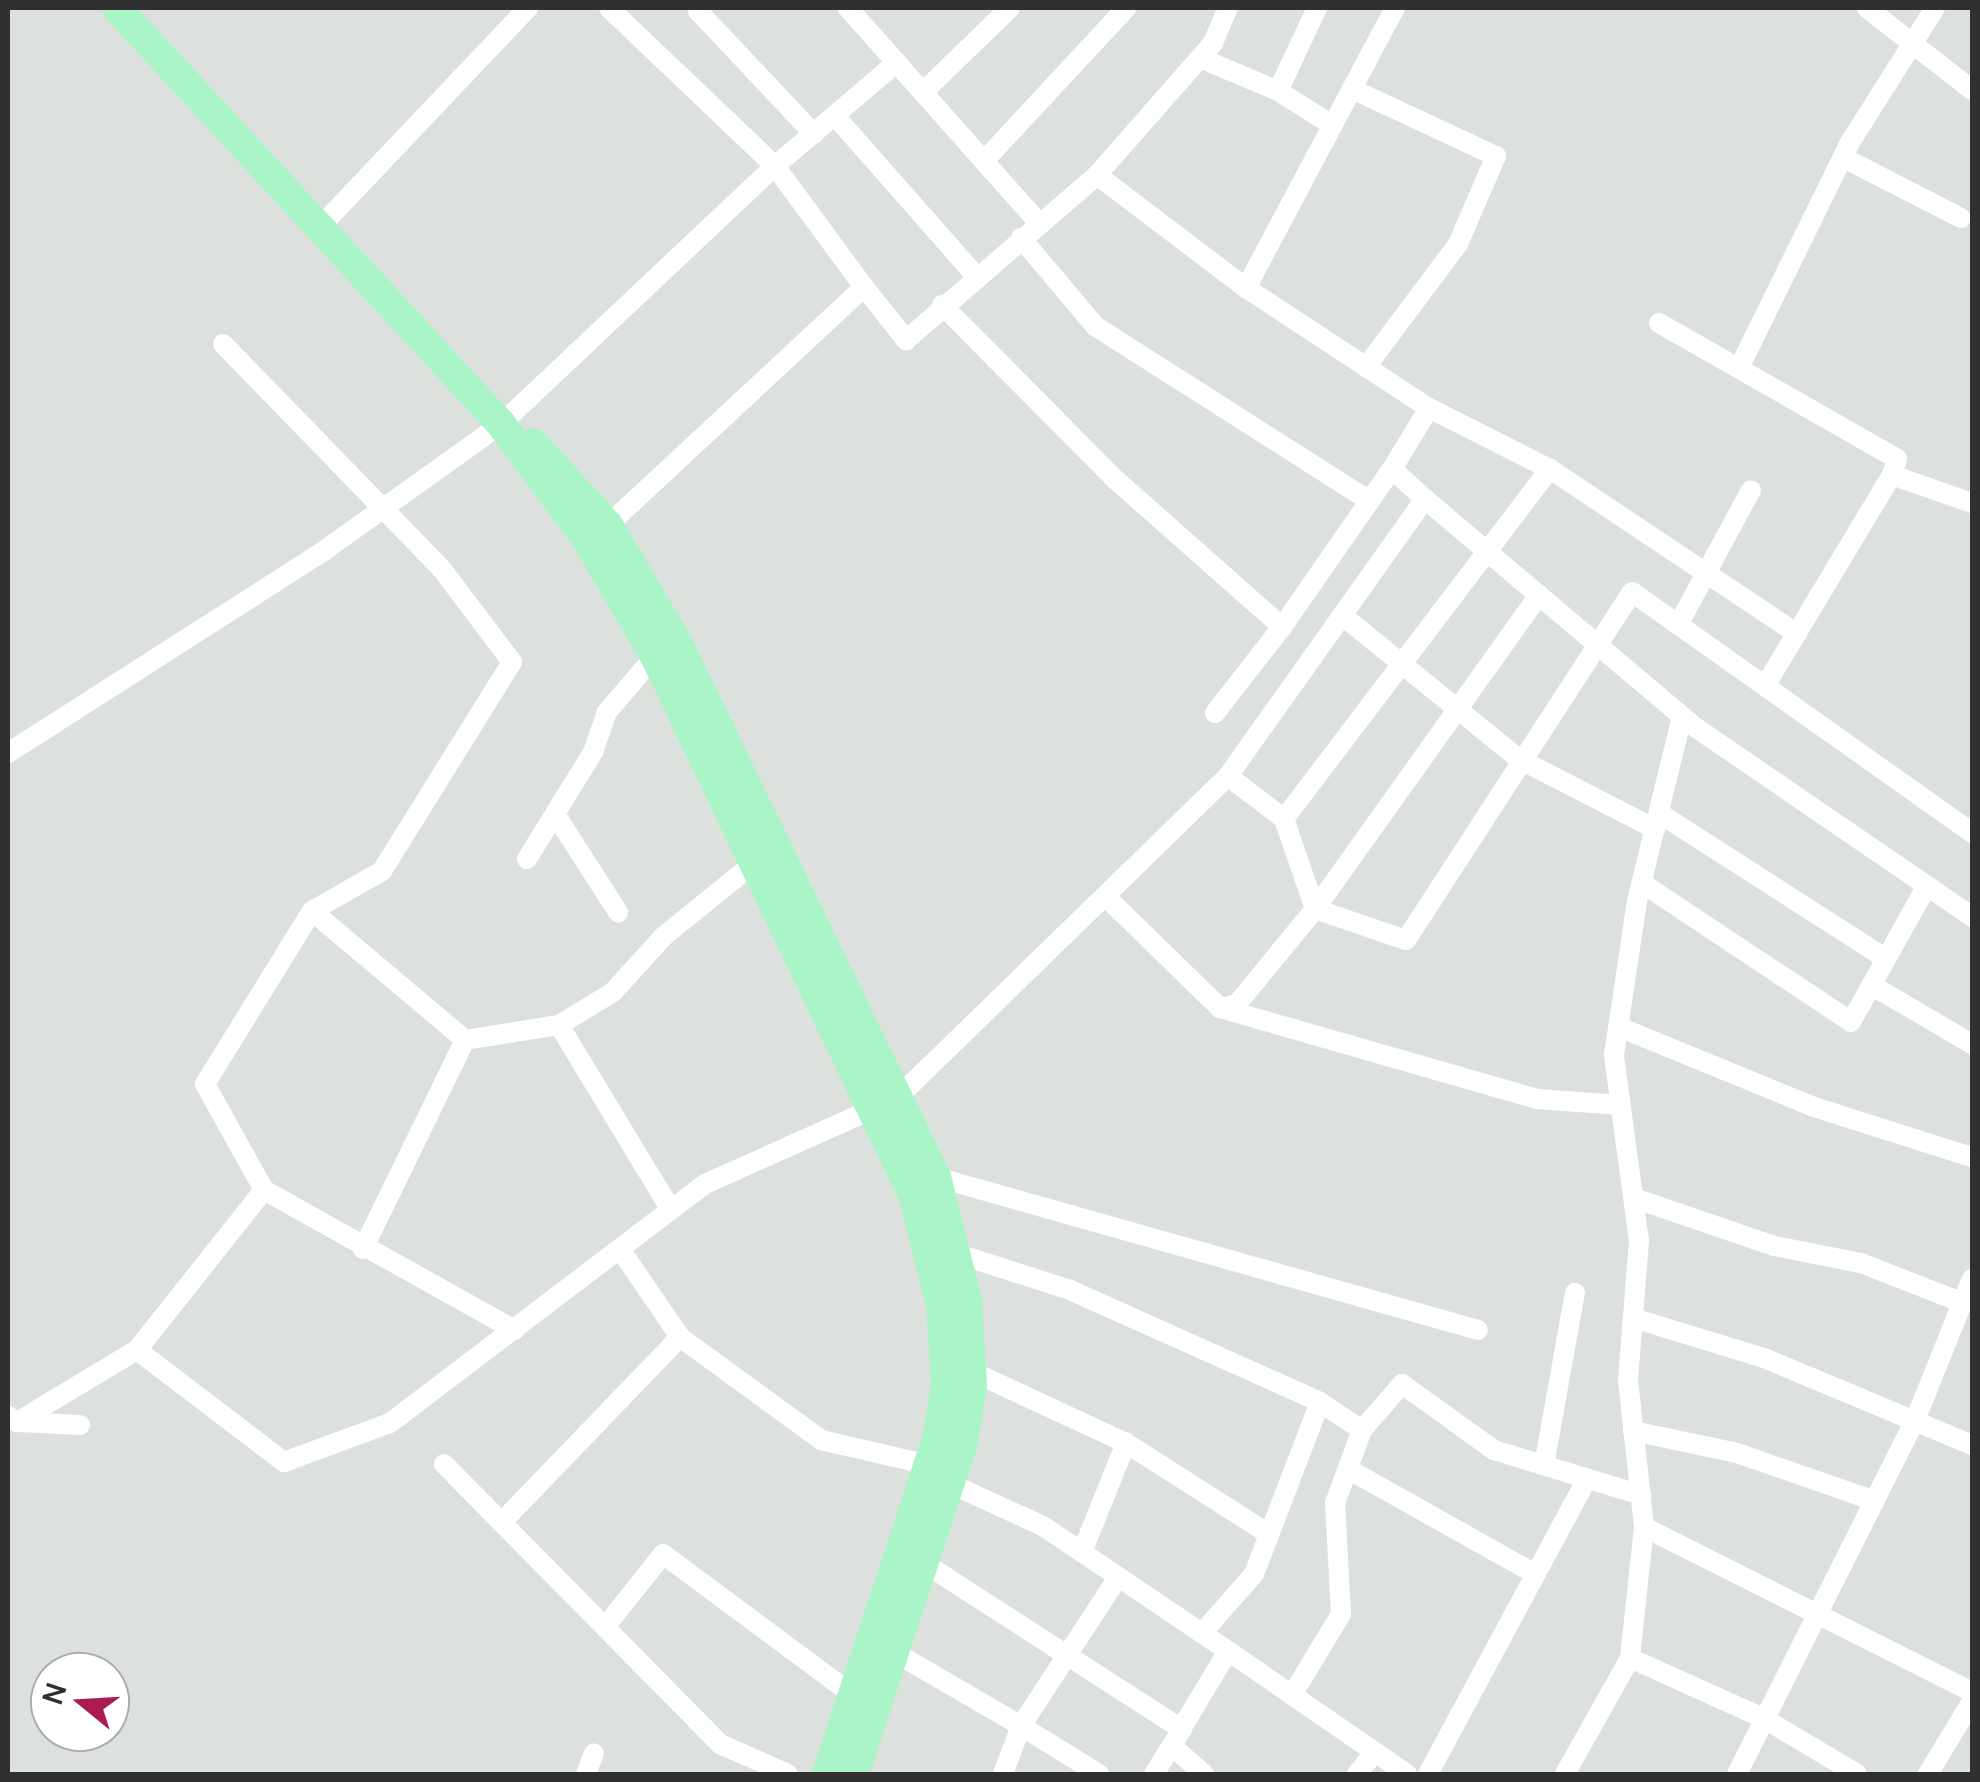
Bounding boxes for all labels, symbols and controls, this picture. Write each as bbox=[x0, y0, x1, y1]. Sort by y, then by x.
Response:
north arrow bbox=[30, 1652, 130, 1752]
text: N bbox=[32, 1678, 75, 1709]

